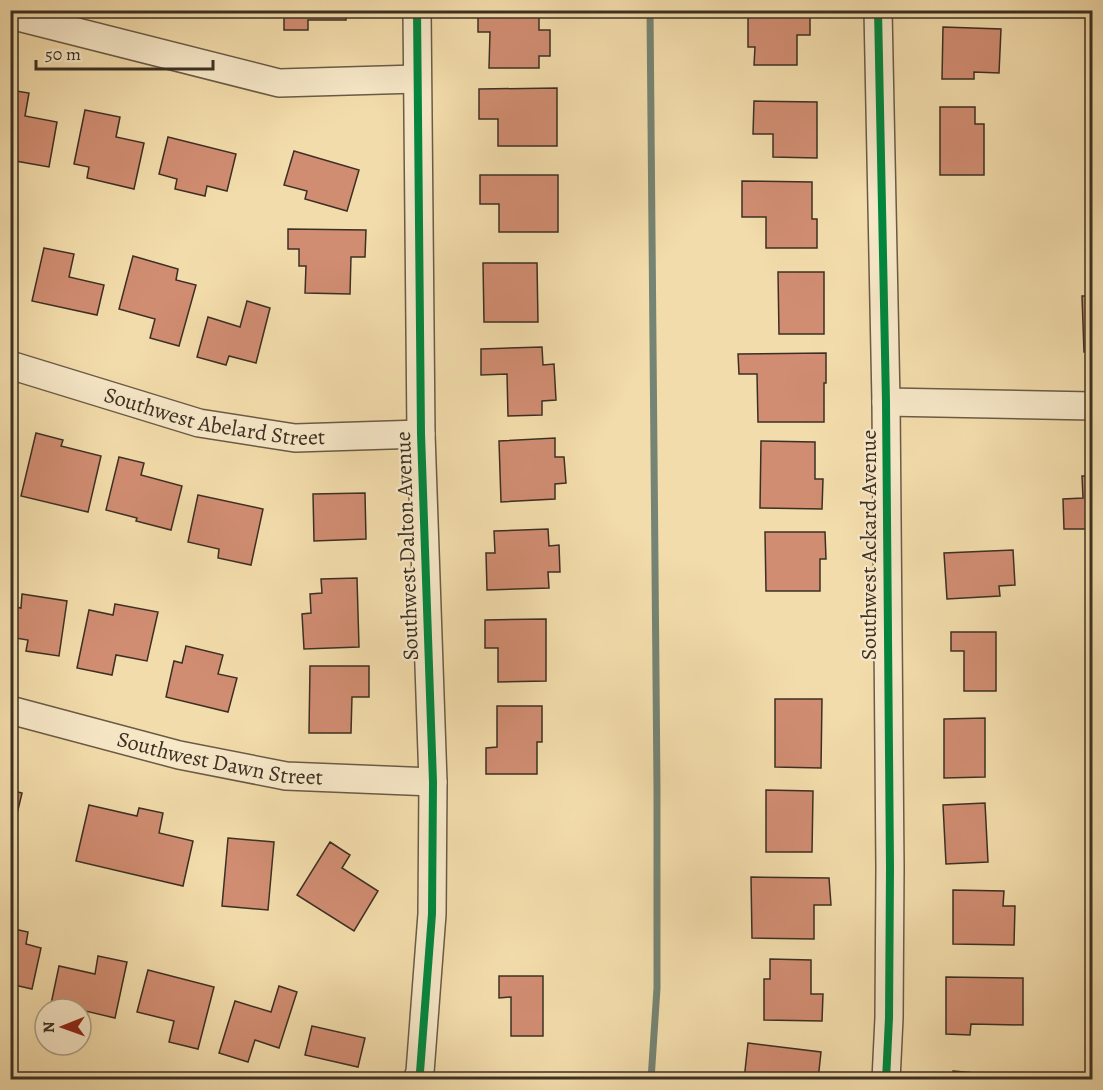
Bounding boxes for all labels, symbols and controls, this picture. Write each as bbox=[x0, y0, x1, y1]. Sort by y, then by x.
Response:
scale bar bbox=[36, 33, 213, 71]
text: 50 m bbox=[45, 42, 81, 66]
street label: Southwest Abelard Street bbox=[100, 380, 326, 453]
street label: Southwest Ackard Avenue bbox=[854, 430, 884, 660]
street label: Southwest Dalton Avenue bbox=[388, 431, 426, 661]
street label: Southwest Dawn Street bbox=[114, 724, 323, 792]
north arrow bbox=[33, 997, 93, 1057]
text: N bbox=[38, 1021, 60, 1033]

